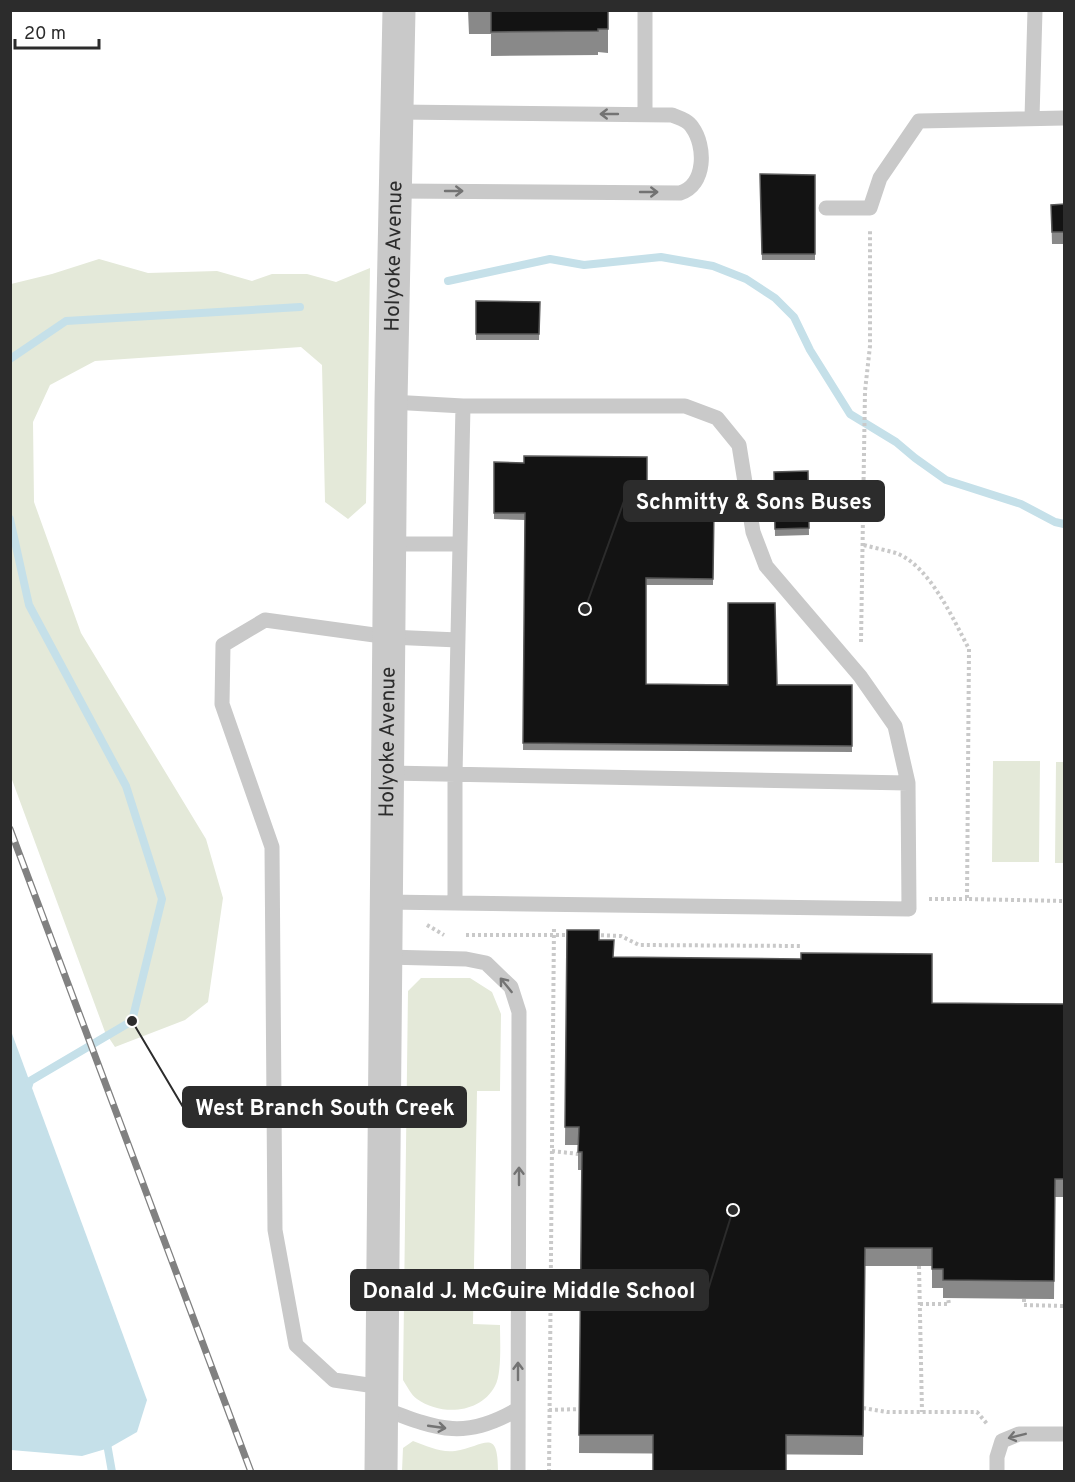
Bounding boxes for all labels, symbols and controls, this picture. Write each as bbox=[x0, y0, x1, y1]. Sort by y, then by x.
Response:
scale bar bbox=[15, 12, 99, 50]
text: 20 m bbox=[24, 23, 66, 46]
one-way arrow bbox=[600, 108, 620, 120]
street label: Holyoke Avenue bbox=[379, 180, 409, 332]
one-way arrow bbox=[444, 185, 464, 197]
one-way arrow bbox=[639, 186, 659, 198]
callout: Schmitty & Sons Buses bbox=[624, 481, 884, 521]
text: Schmitty & Sons Buses bbox=[636, 490, 872, 517]
street label: Holyoke Avenue bbox=[374, 666, 402, 818]
one-way arrow bbox=[500, 977, 514, 993]
callout: West Branch South Creek bbox=[183, 1087, 466, 1127]
text: West Branch South Creek bbox=[195, 1096, 455, 1123]
one-way arrow bbox=[513, 1167, 525, 1187]
callout: Donald J. McGuire Middle School bbox=[351, 1270, 708, 1310]
text: Donald J. McGuire Middle School bbox=[363, 1279, 695, 1306]
one-way arrow bbox=[512, 1362, 524, 1382]
one-way arrow bbox=[427, 1421, 446, 1432]
one-way arrow bbox=[1008, 1431, 1027, 1443]

